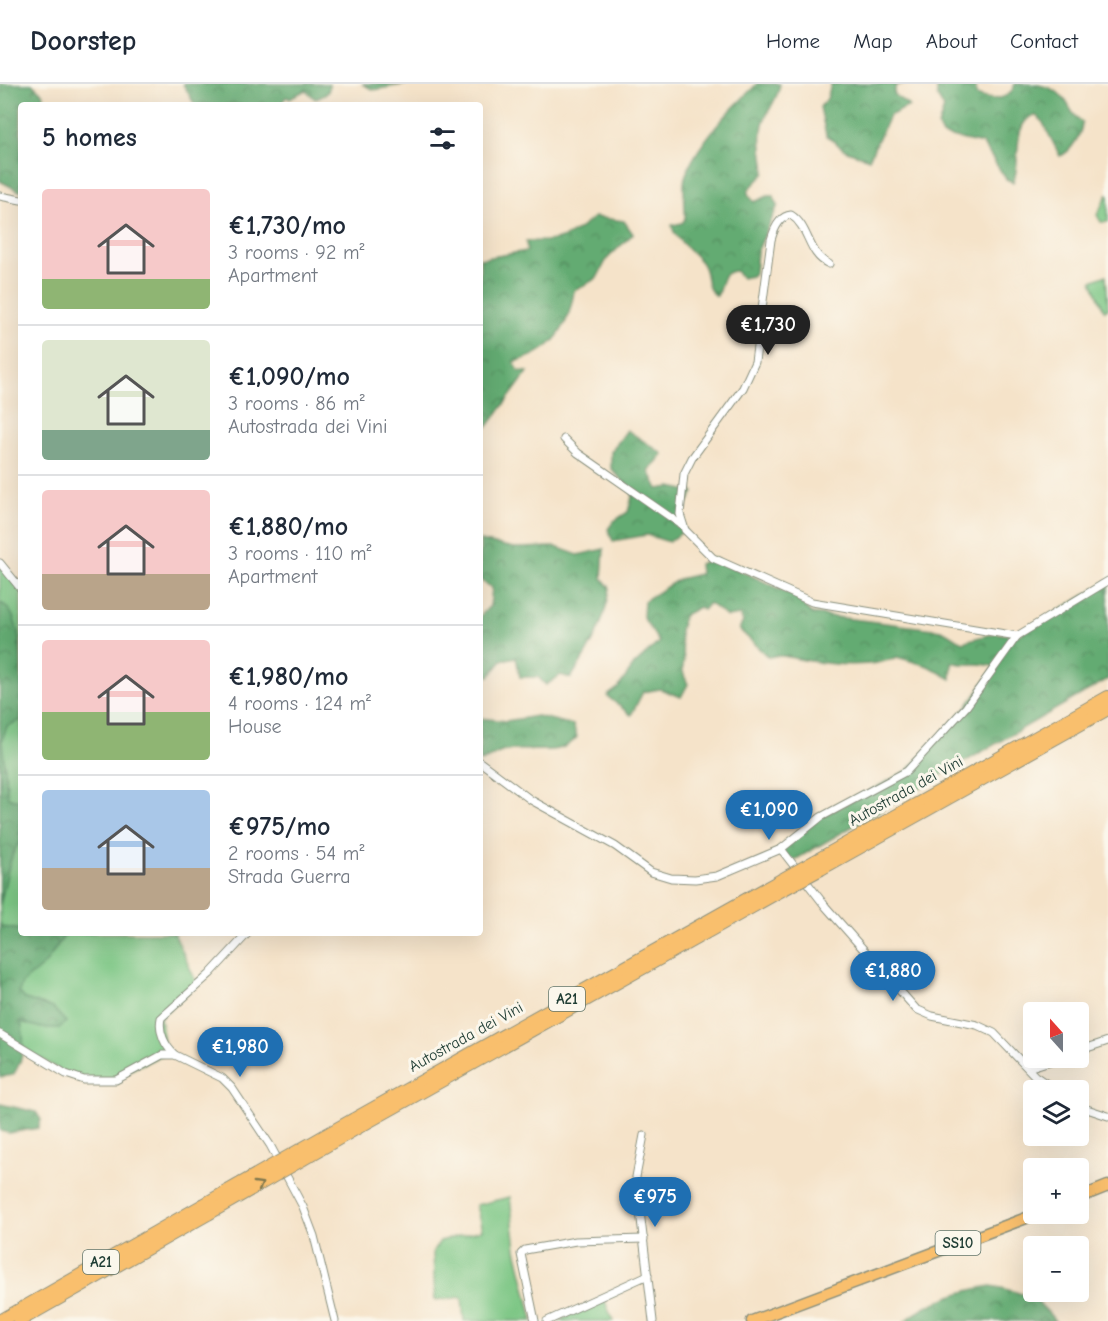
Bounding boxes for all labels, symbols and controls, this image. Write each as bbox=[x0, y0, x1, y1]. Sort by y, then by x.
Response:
text: Doorstep bbox=[30, 25, 136, 57]
text: Home bbox=[766, 29, 820, 53]
text: Map bbox=[853, 29, 893, 53]
text: About bbox=[926, 29, 977, 53]
text: Contact bbox=[1010, 29, 1078, 53]
icon: filters bbox=[426, 122, 459, 155]
text: 5 homes bbox=[42, 123, 137, 153]
text: €1,730/mo bbox=[228, 211, 346, 241]
icon: home bbox=[90, 213, 162, 285]
text: 3 rooms · 92 m² bbox=[228, 241, 365, 264]
text: Apartment bbox=[228, 264, 318, 287]
pin: €1,730 bbox=[719, 305, 817, 356]
text: €1,730 bbox=[740, 313, 796, 336]
text: €1,090/mo bbox=[228, 362, 350, 392]
icon: home bbox=[90, 364, 162, 436]
text: 3 rooms · 86 m² bbox=[228, 392, 365, 415]
text: Autostrada dei Vini bbox=[228, 415, 388, 438]
text: €1,880/mo bbox=[228, 512, 348, 542]
icon: home bbox=[90, 514, 162, 586]
text: 3 rooms · 110 m² bbox=[228, 542, 372, 565]
text: Apartment bbox=[228, 565, 318, 588]
text: €1,980/mo bbox=[228, 662, 348, 692]
icon: home bbox=[90, 664, 162, 736]
text: 4 rooms · 124 m² bbox=[228, 692, 371, 715]
text: House bbox=[228, 715, 282, 738]
street label: Autostrada dei Vini bbox=[846, 752, 966, 830]
pin: €1,090 bbox=[720, 790, 818, 841]
text: €1,090 bbox=[740, 798, 798, 821]
text: €975/mo bbox=[228, 812, 331, 842]
icon: home bbox=[90, 814, 162, 886]
text: 2 rooms · 54 m² bbox=[228, 842, 364, 865]
text: Strada Guerra bbox=[228, 865, 351, 888]
pin: €1,880 bbox=[844, 951, 942, 1002]
text: €1,880 bbox=[864, 959, 922, 982]
road number: A21 bbox=[549, 987, 585, 1011]
street label: Autostrada dei Vini bbox=[406, 998, 526, 1076]
north arrow bbox=[1023, 1002, 1089, 1068]
map controls bbox=[1023, 1002, 1089, 1302]
pin: €1,980 bbox=[191, 1027, 289, 1078]
text: €1,980 bbox=[211, 1035, 269, 1058]
button: layers bbox=[1023, 1080, 1089, 1146]
button: + bbox=[1023, 1158, 1089, 1224]
pin: €975 bbox=[619, 1177, 691, 1228]
one-way arrow bbox=[252, 1181, 263, 1192]
text: €975 bbox=[633, 1185, 677, 1208]
road number: SS10 bbox=[936, 1231, 980, 1255]
button: − bbox=[1023, 1236, 1089, 1302]
road number: A21 bbox=[83, 1250, 119, 1274]

